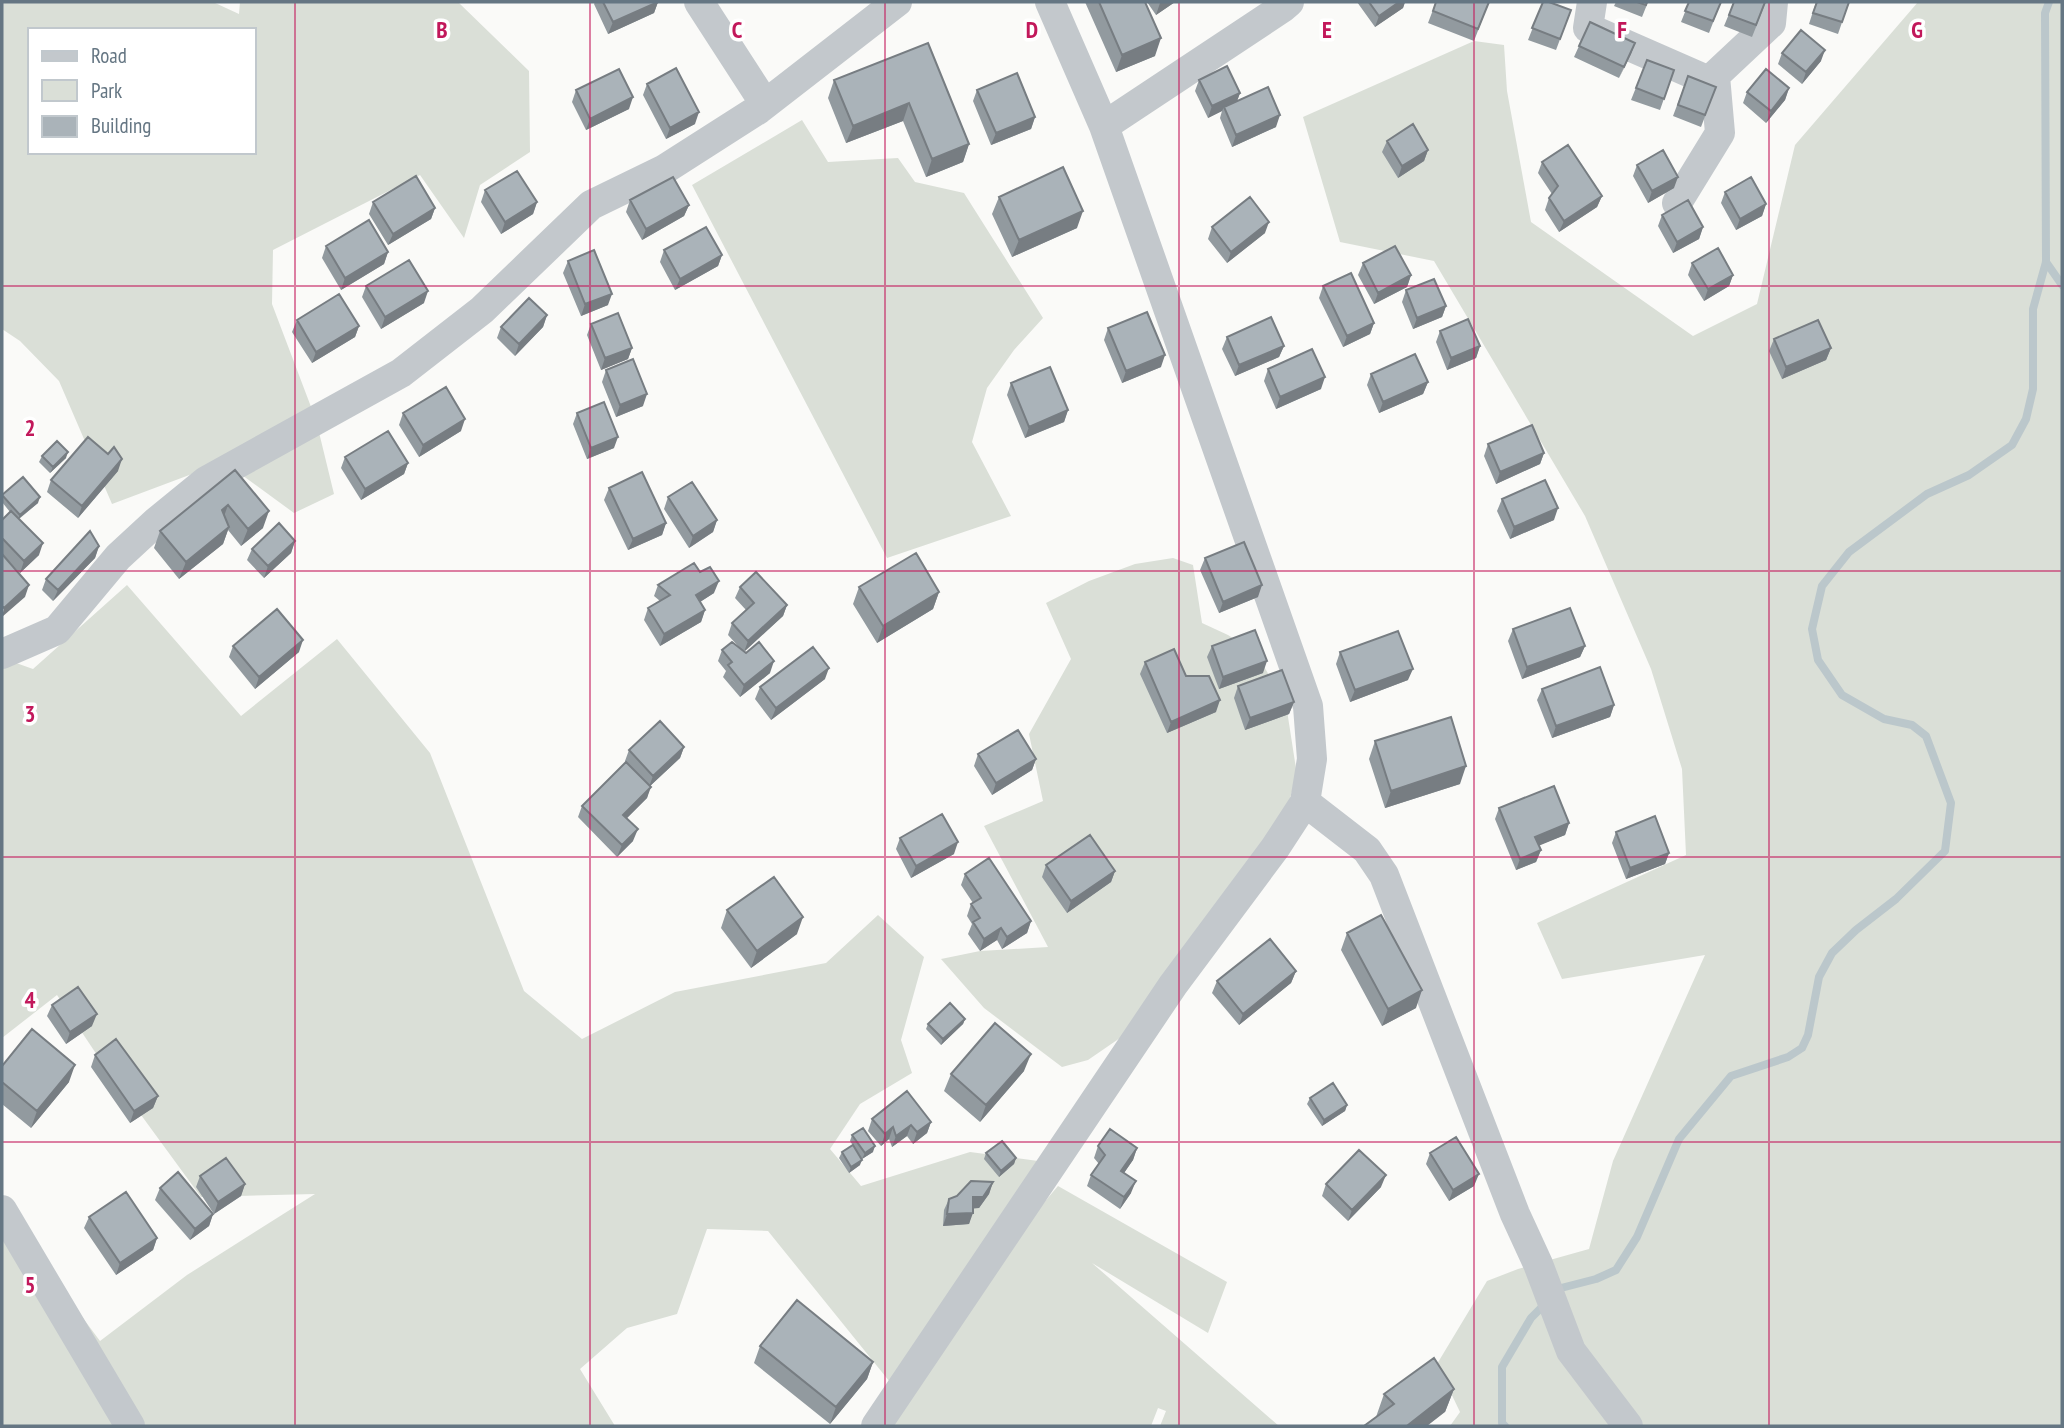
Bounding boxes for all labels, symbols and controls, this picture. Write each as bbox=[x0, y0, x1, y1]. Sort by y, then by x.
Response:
text: B bbox=[436, 15, 448, 44]
text: C bbox=[732, 15, 743, 44]
text: D bbox=[1026, 15, 1038, 44]
text: E bbox=[1322, 15, 1332, 44]
text: F bbox=[1617, 15, 1627, 44]
text: G bbox=[1911, 15, 1923, 44]
legend bbox=[28, 28, 256, 154]
text: Road bbox=[91, 42, 127, 69]
text: Park bbox=[91, 77, 122, 104]
text: Building bbox=[91, 112, 151, 139]
text: 2 bbox=[25, 413, 36, 442]
text: 3 bbox=[25, 699, 36, 728]
text: 4 bbox=[25, 985, 36, 1014]
text: 5 bbox=[25, 1270, 36, 1299]

